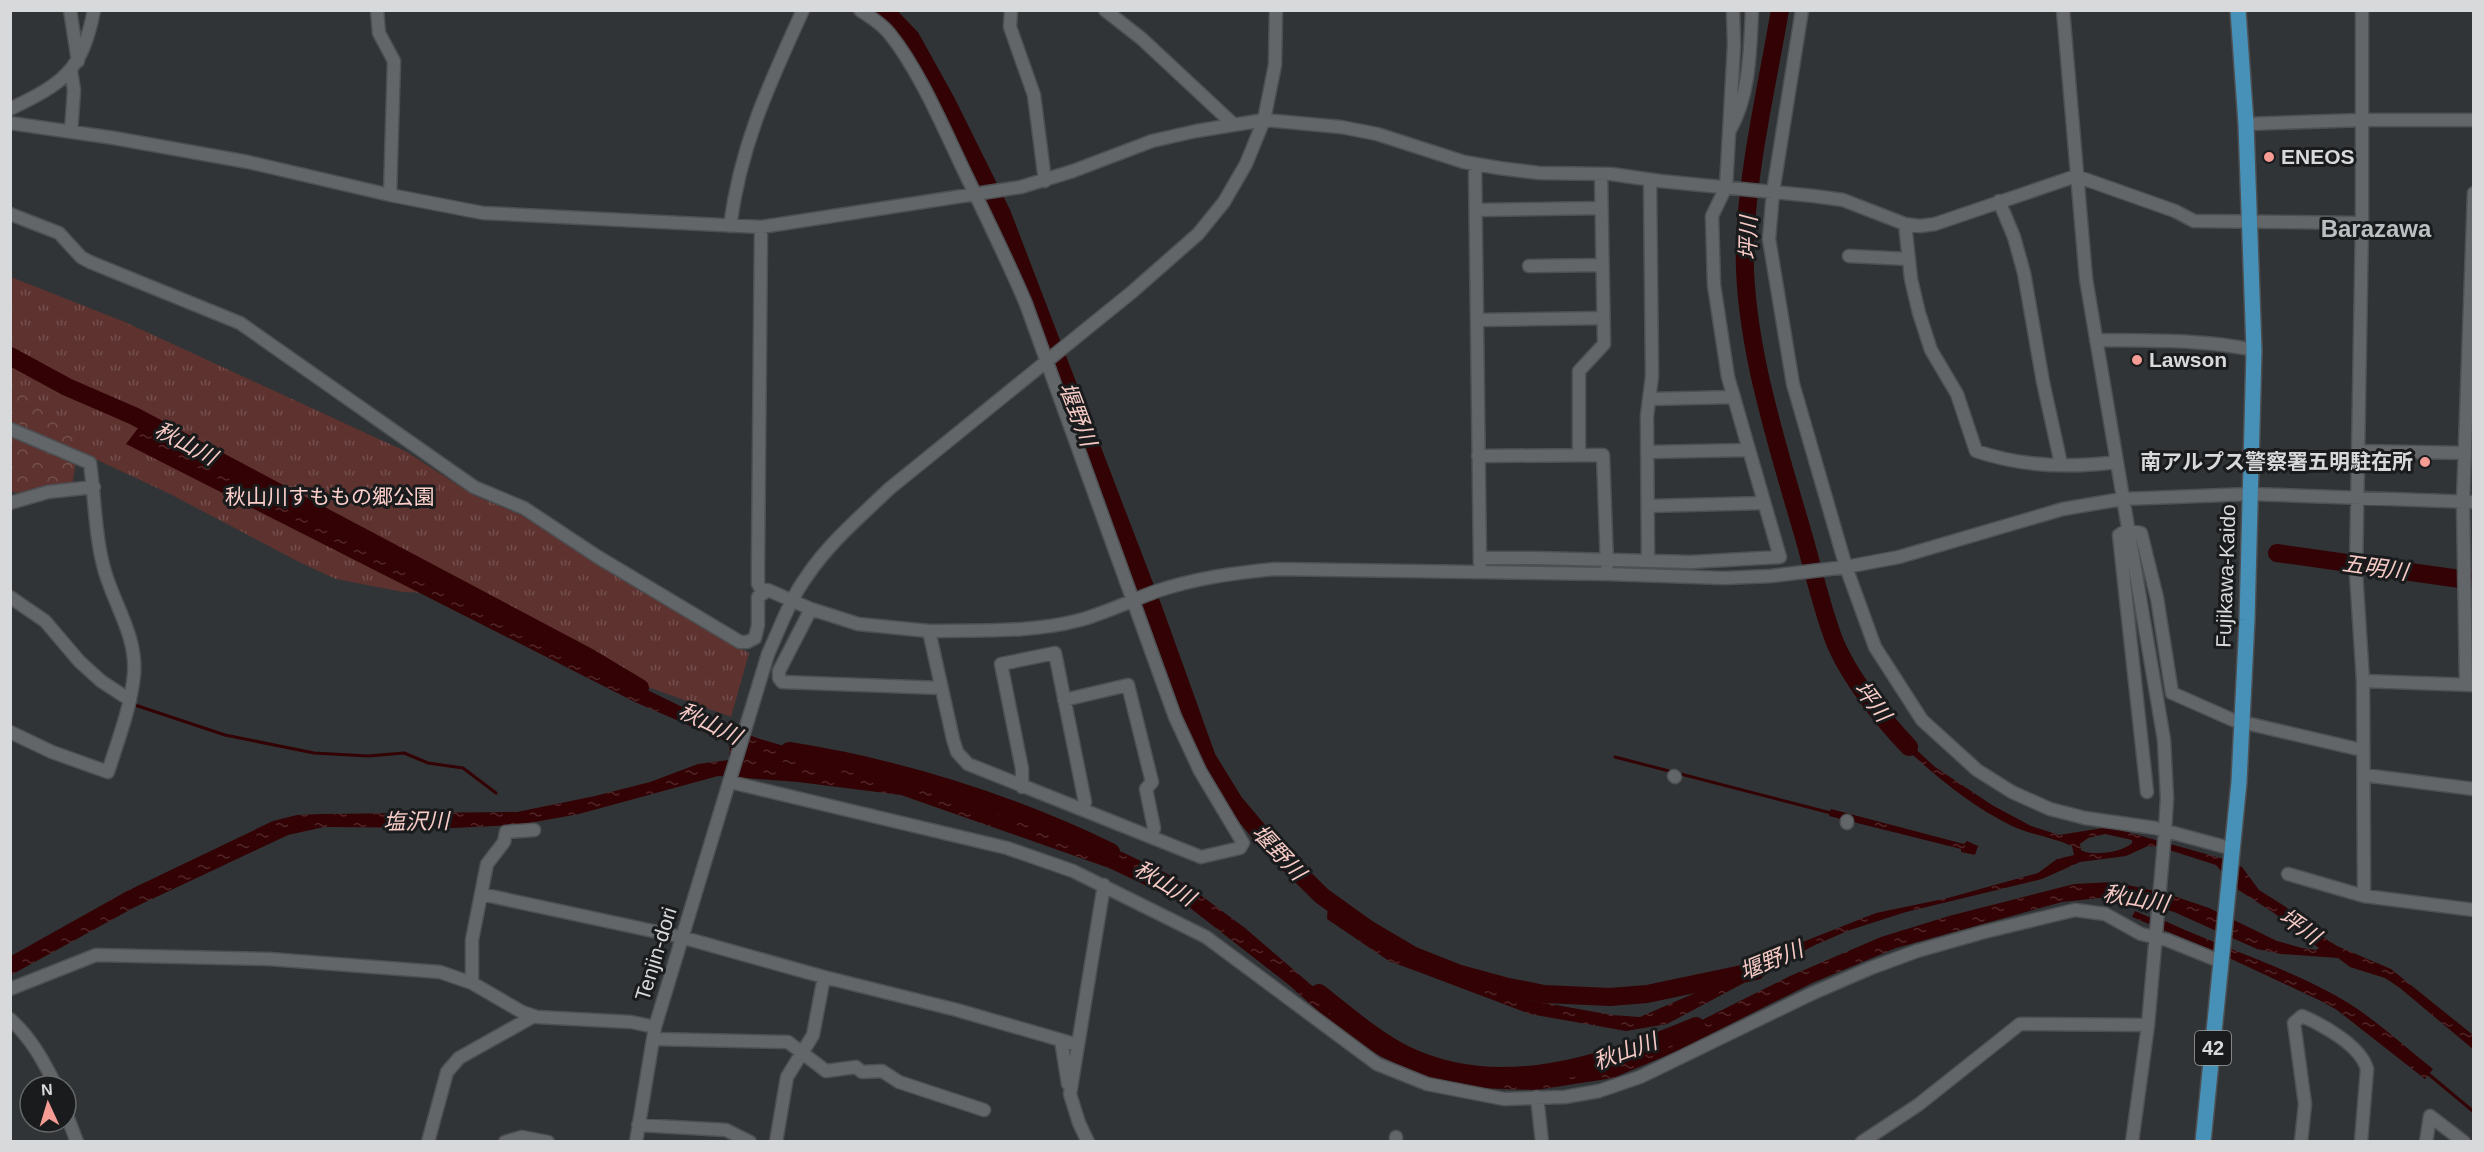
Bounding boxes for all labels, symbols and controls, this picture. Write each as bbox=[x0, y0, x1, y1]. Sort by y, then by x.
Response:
place label: ENEOS bbox=[2281, 145, 2355, 168]
marker: ENEOS bbox=[2262, 150, 2276, 164]
water label: 坪川 bbox=[1736, 214, 1761, 260]
district label: Barazawa bbox=[2321, 215, 2432, 242]
place label: Lawson bbox=[2149, 348, 2227, 371]
marker: Lawson bbox=[2130, 353, 2144, 367]
water label: 堰野川 bbox=[1054, 379, 1102, 451]
water label: 秋山川 bbox=[151, 417, 223, 471]
place label: 南アルプス警察署五明駐在所 bbox=[2140, 450, 2413, 473]
marker: 南アルプス警察署五明駐在所 bbox=[2418, 455, 2432, 469]
park label: 秋山川すももの郷公園 bbox=[225, 485, 435, 508]
street label: Fujikawa-Kaido bbox=[2212, 504, 2239, 648]
water label: 五明川 bbox=[2341, 551, 2411, 585]
water label: 坪川 bbox=[1849, 676, 1897, 728]
water label: 秋山川 bbox=[675, 698, 747, 750]
water label: 塩沢川 bbox=[383, 808, 451, 835]
water label: 堰野川 bbox=[1247, 820, 1312, 886]
water label: 秋山川 bbox=[1130, 856, 1201, 912]
water label: 秋山川 bbox=[2101, 880, 2173, 917]
street label: Tenjin-dori bbox=[630, 904, 681, 1004]
water label: 坪川 bbox=[2275, 904, 2327, 950]
water label: 堰野川 bbox=[1736, 936, 1808, 984]
water label: 秋山川 bbox=[1590, 1028, 1662, 1075]
road number: 42 bbox=[2195, 1031, 2231, 1065]
north arrow bbox=[18, 1074, 78, 1134]
text: N bbox=[41, 1081, 53, 1098]

